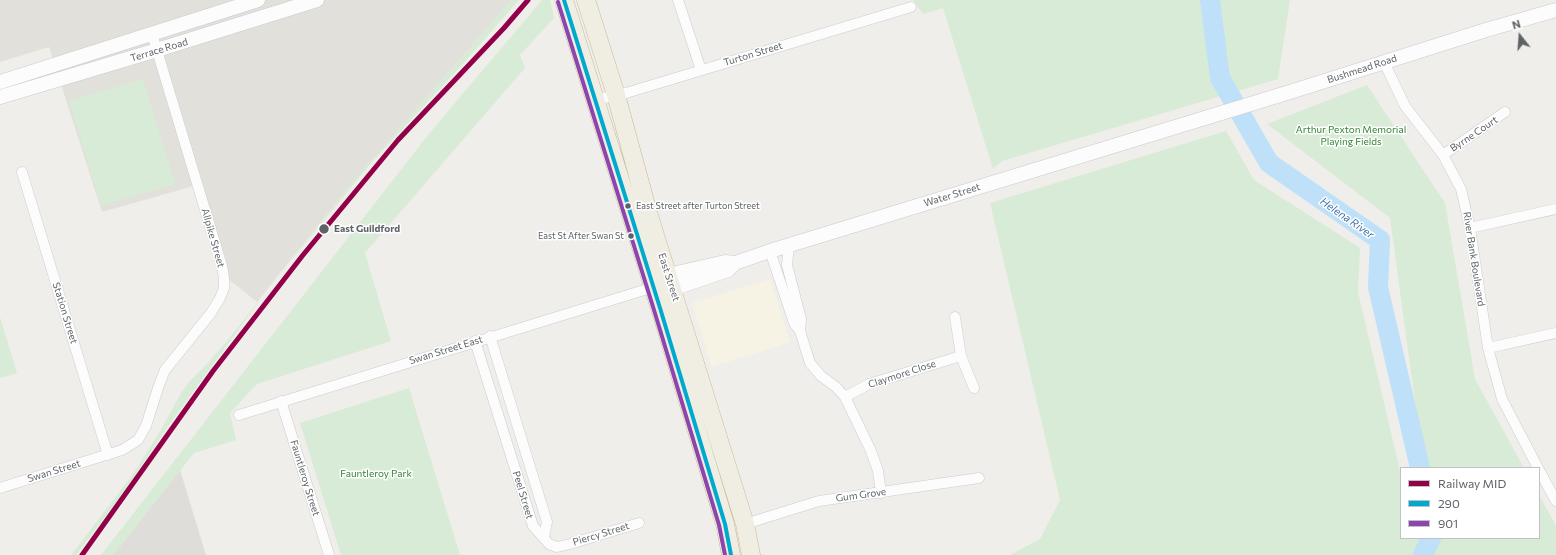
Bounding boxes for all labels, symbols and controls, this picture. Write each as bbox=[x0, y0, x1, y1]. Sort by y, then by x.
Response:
north arrow bbox=[1500, 16, 1540, 56]
text: N bbox=[1510, 17, 1522, 31]
street label: Terrace Road bbox=[129, 36, 189, 64]
street label: Turton Street bbox=[722, 39, 784, 69]
street label: Bushmead Road bbox=[1326, 52, 1398, 86]
street label: Byrne Court bbox=[1448, 114, 1500, 154]
park label: Arthur Pexton Memorial Playing Fields bbox=[1296, 124, 1406, 148]
street label: Water Street bbox=[922, 181, 982, 209]
water label: Helena River bbox=[1318, 195, 1376, 241]
marker: East Street after Turton Street bbox=[623, 201, 633, 211]
place label: East Street after Turton Street bbox=[636, 201, 760, 211]
street label: Allpike Street bbox=[199, 207, 227, 269]
street label: River Bank Boulevard bbox=[1461, 211, 1487, 307]
marker: East Guildford bbox=[317, 222, 331, 236]
place label: East Guildford bbox=[334, 223, 400, 235]
place label: East St After Swan St bbox=[538, 231, 624, 241]
marker: East St After Swan St bbox=[626, 231, 636, 241]
street label: East Street bbox=[656, 251, 682, 303]
street label: Station Street bbox=[50, 281, 80, 345]
street label: Swan Street East bbox=[408, 333, 484, 367]
street label: Claymore Close bbox=[867, 357, 937, 391]
street label: Fauntleroy Street bbox=[288, 438, 322, 518]
street label: Swan Street bbox=[26, 457, 82, 485]
legend bbox=[1400, 467, 1540, 539]
park label: Fauntleroy Park bbox=[340, 468, 412, 480]
street label: Peel Street bbox=[510, 470, 536, 520]
text: Railway MID bbox=[1438, 476, 1506, 490]
street label: Gum Grove bbox=[835, 486, 887, 504]
text: 290 bbox=[1438, 496, 1460, 510]
text: 901 bbox=[1438, 516, 1458, 530]
street label: Piercy Street bbox=[571, 520, 631, 548]

